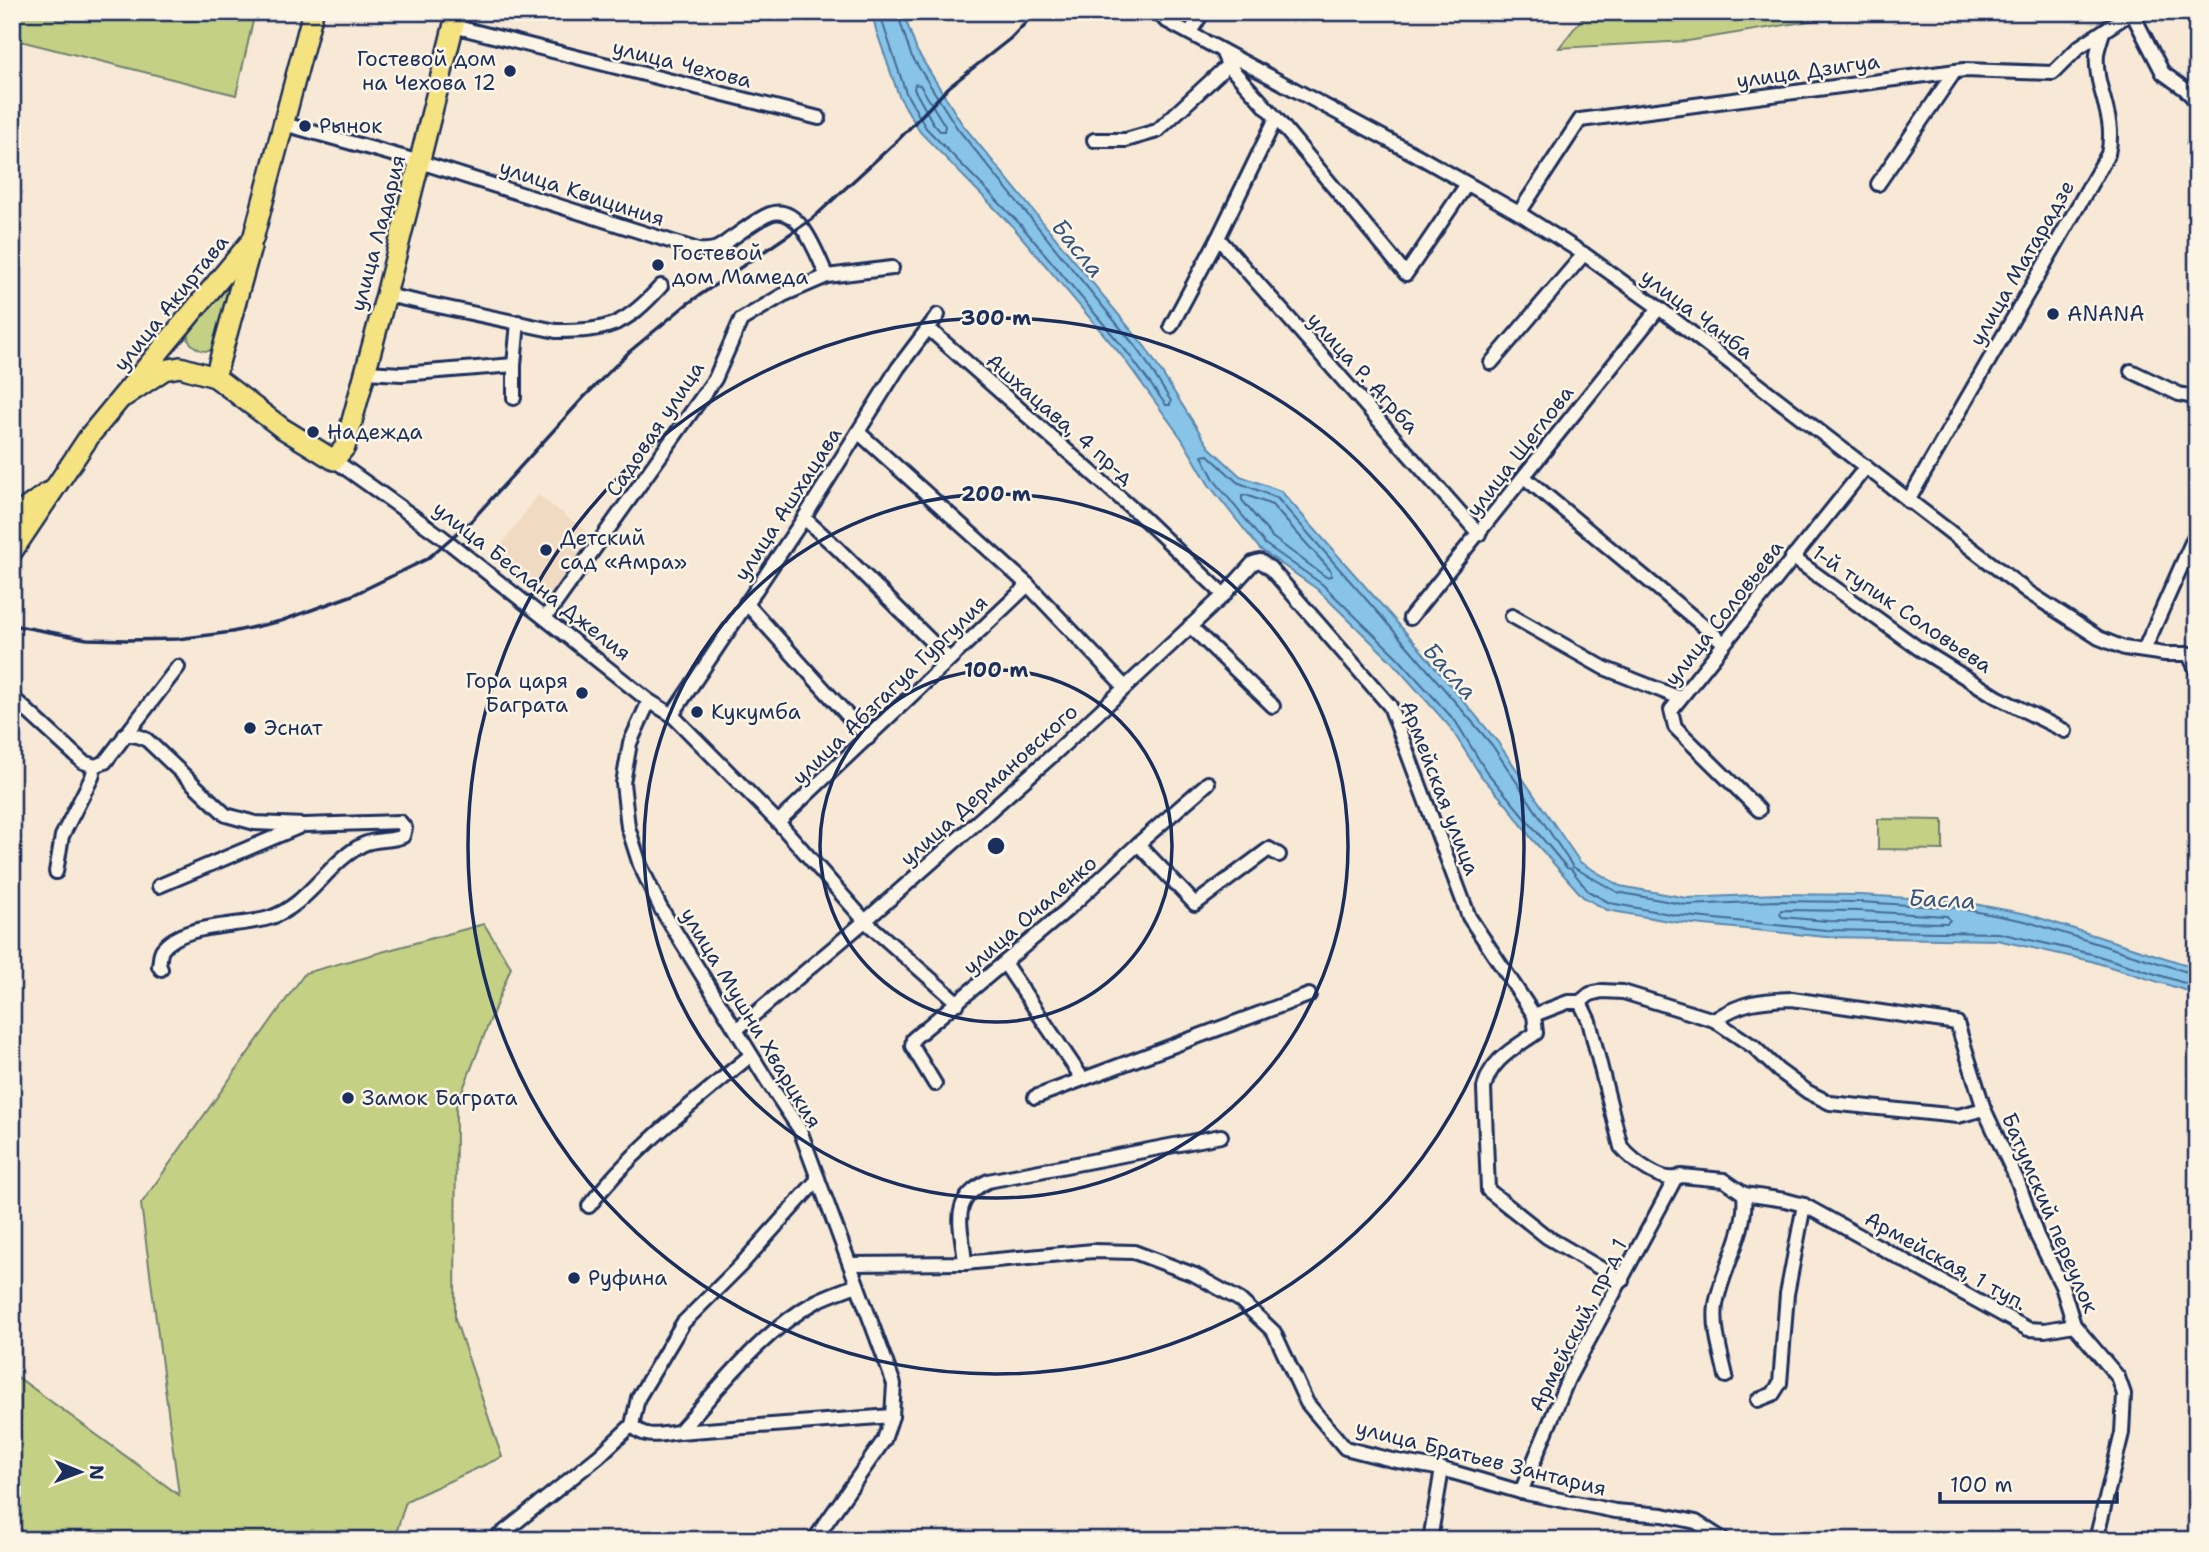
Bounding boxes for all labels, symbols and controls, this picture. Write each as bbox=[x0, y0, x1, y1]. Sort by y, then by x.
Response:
street label: улица Чехова bbox=[609, 33, 755, 95]
place label: Гостевой дом на Чехова 12 bbox=[357, 45, 496, 97]
street label: улица Дзигуа bbox=[1734, 47, 1882, 95]
marker: Гостевой дом на Чехова 12 bbox=[502, 63, 518, 79]
place label: Рынок bbox=[319, 112, 382, 140]
marker: Рынок bbox=[297, 118, 313, 134]
street label: улица Ладария bbox=[344, 152, 412, 314]
street label: улица Квициния bbox=[496, 153, 668, 233]
street label: улица Матарадзе bbox=[1963, 175, 2081, 351]
water label: Басла bbox=[1045, 212, 1111, 284]
street label: улица Акиртава bbox=[107, 229, 235, 377]
place label: Гостевой дом Мамеда bbox=[672, 239, 808, 291]
marker: Гостевой дом Мамеда bbox=[650, 257, 666, 273]
street label: улица Чанба bbox=[1635, 262, 1759, 366]
place label: ANANA bbox=[2067, 300, 2144, 328]
text: 300 m bbox=[961, 304, 1031, 332]
street label: улица Р. Агрба bbox=[1301, 306, 1425, 440]
marker: ANANA bbox=[2045, 306, 2061, 322]
street label: Ашхацава, 4 пр-д bbox=[980, 347, 1140, 491]
street label: Садовая улица bbox=[599, 356, 711, 502]
street label: улица Щеглова bbox=[1460, 379, 1580, 523]
place label: Надежда bbox=[327, 418, 423, 446]
street label: улица Ашхацава bbox=[728, 422, 848, 586]
marker: Надежда bbox=[305, 424, 321, 440]
text: 200 m bbox=[961, 480, 1031, 508]
street label: улица Беслана Джелия bbox=[427, 495, 637, 667]
place label: Детский сад «Амра» bbox=[560, 524, 687, 576]
street label: улица Соловьева bbox=[1658, 534, 1790, 692]
street label: 1-й тупик Соловьева bbox=[1807, 538, 1997, 680]
marker: Детский сад «Амра» bbox=[538, 542, 554, 558]
street label: улица Абзгагуа Гургулия bbox=[786, 589, 994, 791]
water label: Басла bbox=[1416, 636, 1484, 706]
text: 100 m bbox=[964, 656, 1028, 684]
place label: Гора царя Баграта bbox=[465, 667, 568, 719]
marker: Гора царя Баграта bbox=[574, 685, 590, 701]
street label: Армейская улица bbox=[1394, 697, 1486, 879]
place label: Кукумба bbox=[711, 698, 801, 726]
street label: улица Дермановского bbox=[894, 698, 1084, 872]
marker: Кукумба bbox=[689, 704, 705, 720]
place label: Эснат bbox=[264, 714, 323, 742]
marker: Эснат bbox=[242, 720, 258, 736]
centre of rings bbox=[984, 834, 1008, 858]
street label: улица Очаленко bbox=[957, 849, 1103, 981]
water label: Басла bbox=[1908, 882, 1976, 916]
street label: улица Мушни Хварцкия bbox=[674, 902, 828, 1134]
place label: Замок Баграта bbox=[362, 1084, 518, 1112]
marker: Замок Баграта bbox=[340, 1090, 356, 1106]
street label: Батумский переулок bbox=[1995, 1109, 2105, 1317]
street label: Армейская, 1 туп. bbox=[1860, 1205, 2032, 1317]
street label: Армейский, пр-д 1 bbox=[1522, 1234, 1634, 1416]
place label: Руфина bbox=[588, 1264, 667, 1292]
marker: Руфина bbox=[566, 1270, 582, 1286]
street label: улица Братьев Зантария bbox=[1353, 1413, 1609, 1503]
north arrow bbox=[46, 1436, 116, 1506]
scale bar bbox=[1940, 1461, 2116, 1505]
text: N bbox=[84, 1465, 109, 1480]
text: 100 m bbox=[1950, 1471, 2013, 1499]

